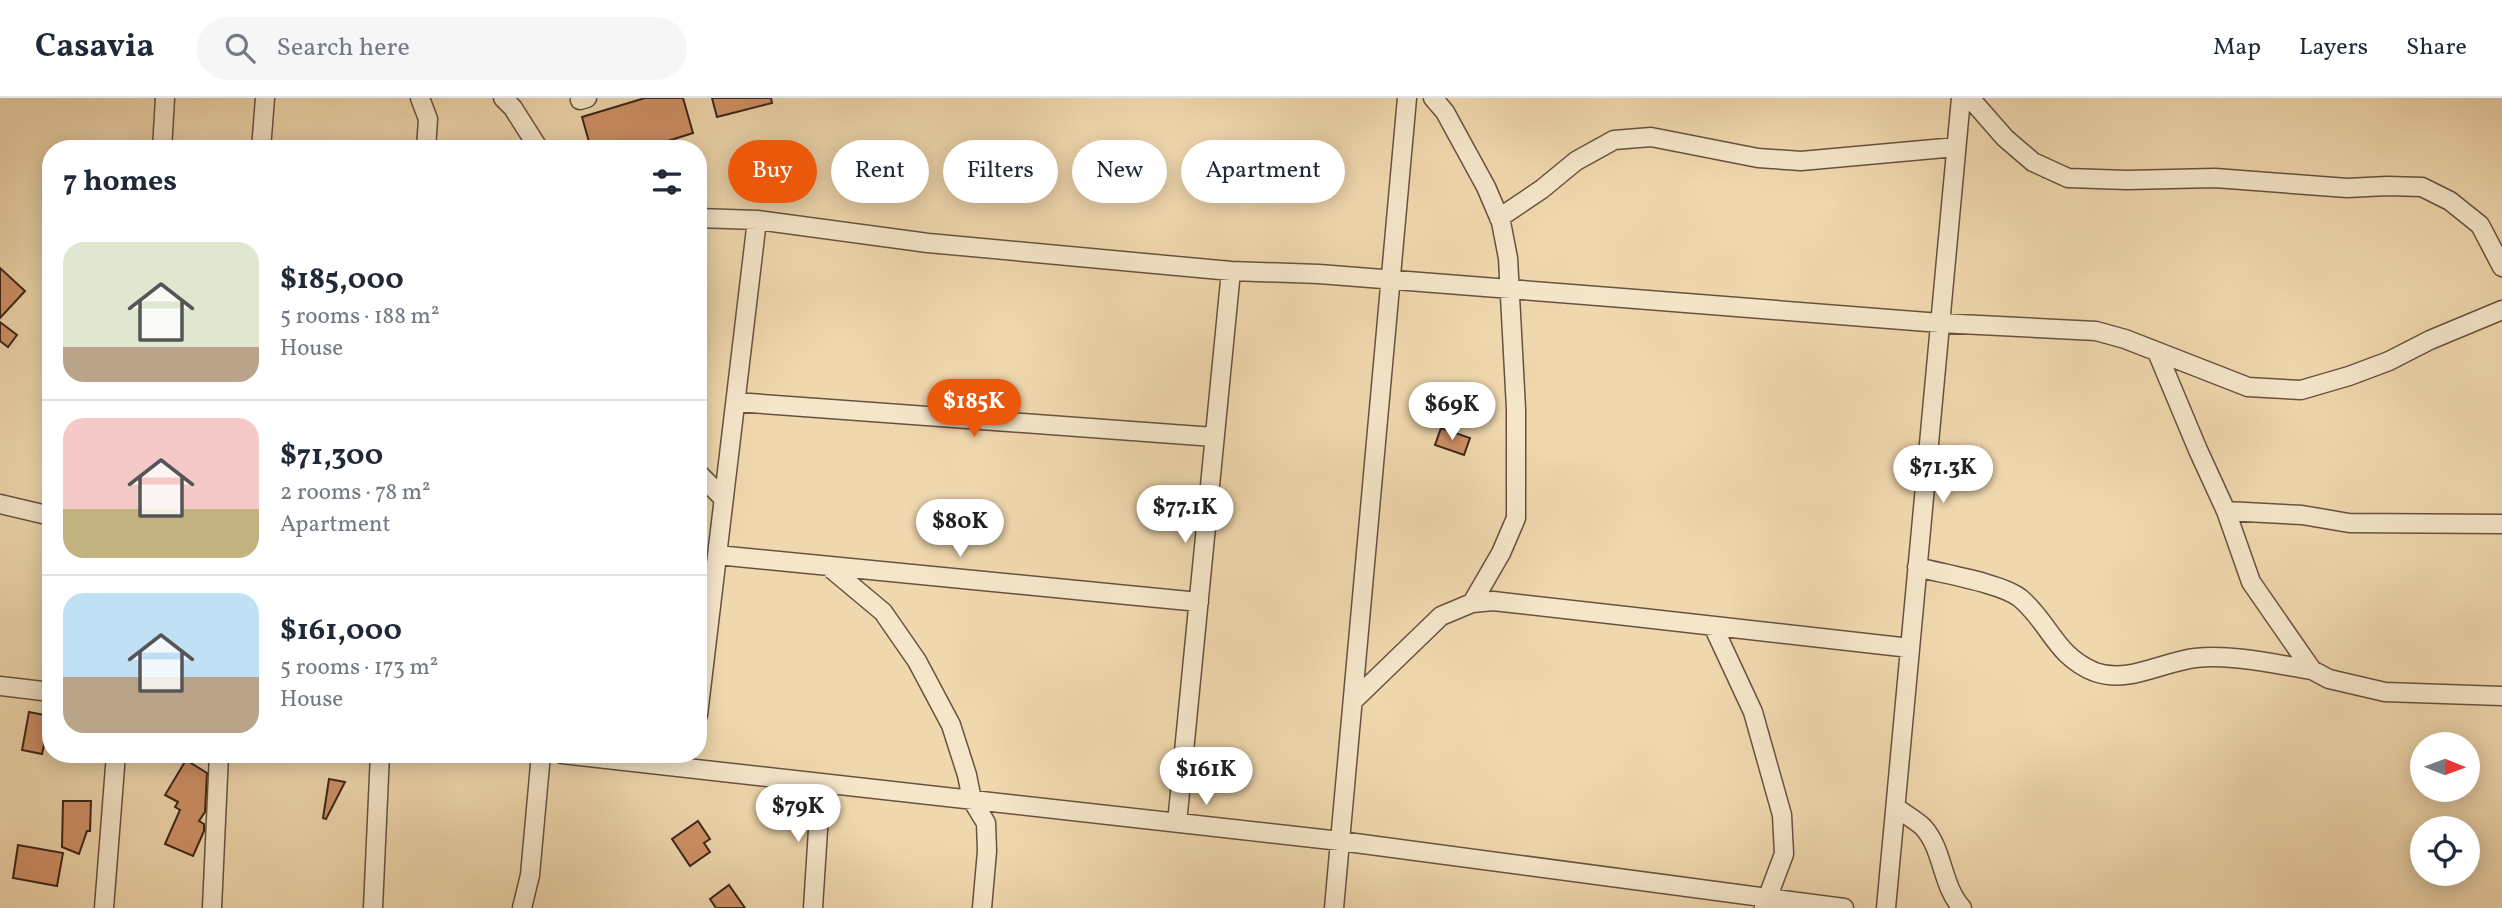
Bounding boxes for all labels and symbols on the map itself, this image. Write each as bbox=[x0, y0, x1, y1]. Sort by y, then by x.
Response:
pin: $185K bbox=[925, 380, 1023, 439]
pin: $69K bbox=[1411, 382, 1493, 442]
pin: $71.3K bbox=[1886, 446, 2000, 505]
pin: $77.1K bbox=[1128, 486, 1242, 545]
pin: $80K bbox=[919, 500, 1001, 559]
north arrow bbox=[2410, 732, 2480, 802]
pin: $161K bbox=[1157, 748, 1255, 807]
pin: $79K bbox=[757, 784, 839, 844]

